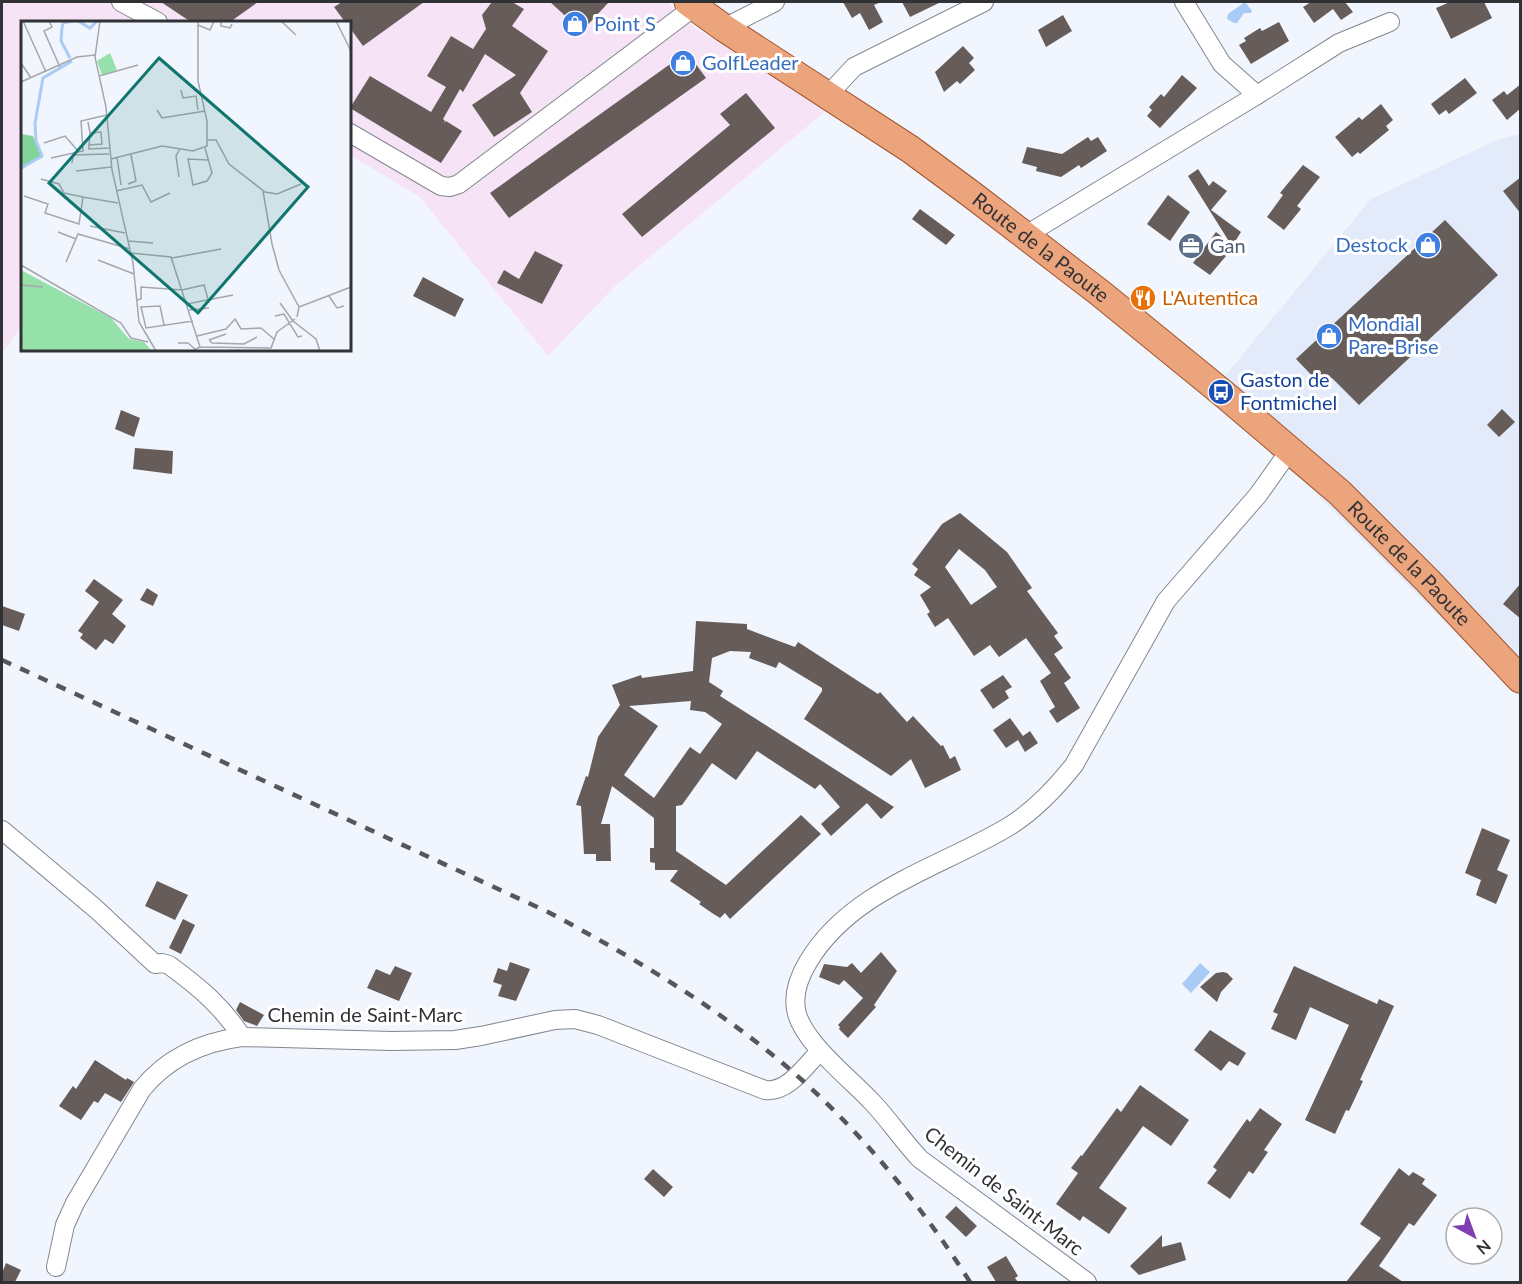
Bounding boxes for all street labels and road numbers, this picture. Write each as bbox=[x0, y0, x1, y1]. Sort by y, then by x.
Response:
street label: Route de la Paoute bbox=[968, 187, 1115, 307]
street label: Route de la Paoute bbox=[1344, 495, 1477, 630]
street label: Chemin de Saint-Marc bbox=[267, 1002, 463, 1026]
street label: Chemin de Saint-Marc bbox=[920, 1121, 1089, 1260]

